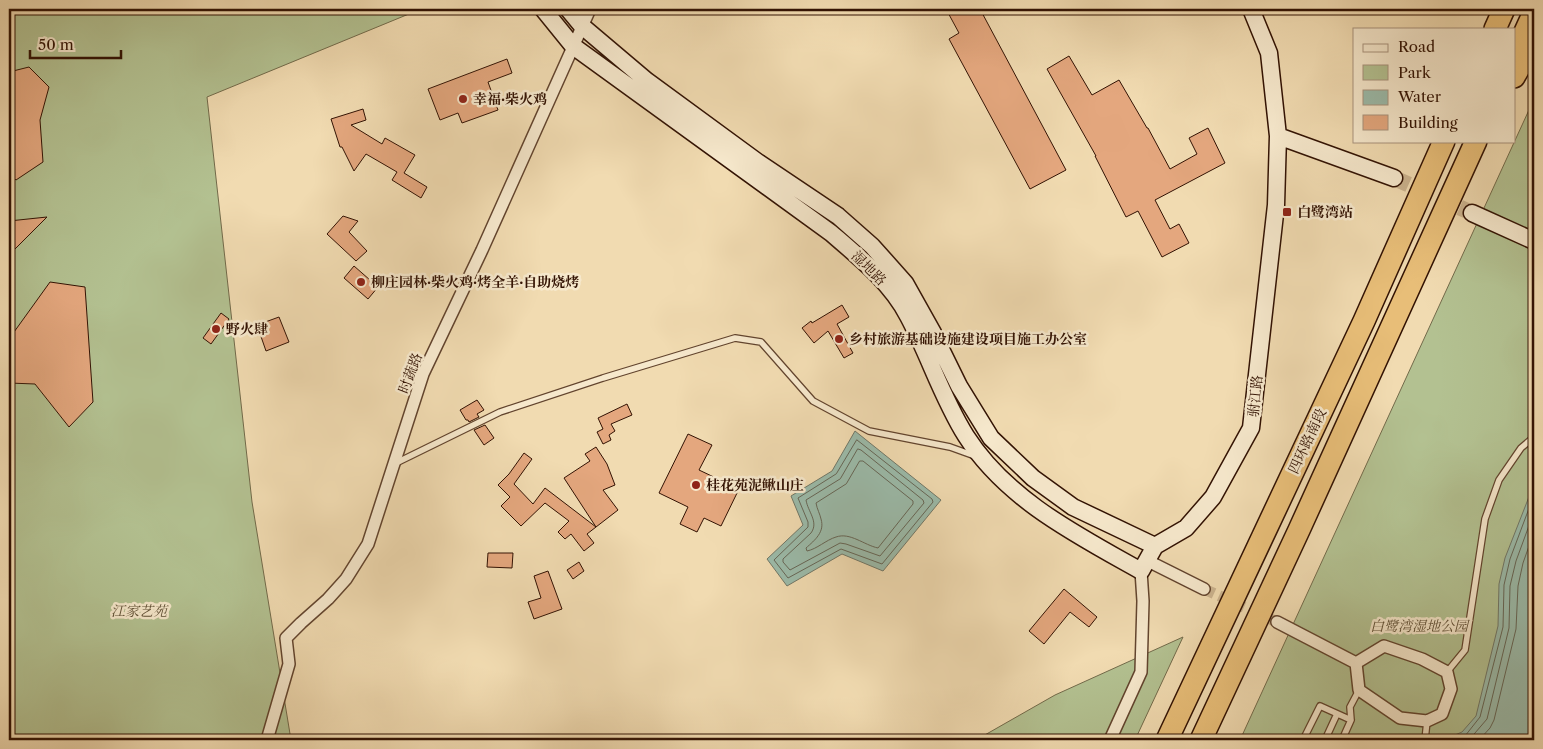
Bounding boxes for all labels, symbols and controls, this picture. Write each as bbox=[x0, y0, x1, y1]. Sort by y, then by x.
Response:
scale bar bbox=[30, 28, 121, 60]
legend bbox=[1353, 28, 1516, 142]
text: 50 m bbox=[38, 35, 74, 54]
text: Road bbox=[1398, 37, 1435, 56]
text: Park bbox=[1398, 63, 1432, 82]
text: Water bbox=[1397, 87, 1442, 106]
place label: 幸福·柴火鸡 bbox=[473, 90, 547, 108]
marker: 幸福·柴火鸡 bbox=[457, 93, 469, 105]
text: Building bbox=[1398, 113, 1458, 132]
place label: 白鹭湾站 bbox=[1297, 203, 1353, 221]
marker: 白鹭湾站 bbox=[1281, 206, 1293, 218]
street label: 湿地路 bbox=[848, 247, 890, 289]
place label: 柳庄园林·柴火鸡·烤全羊·自助烧烤 bbox=[371, 273, 579, 291]
marker: 柳庄园林·柴火鸡·烤全羊·自助烧烤 bbox=[355, 276, 367, 288]
place label: 野火肆 bbox=[226, 320, 268, 338]
marker: 野火肆 bbox=[210, 323, 222, 335]
place label: 乡村旅游基础设施建设项目施工办公室 bbox=[849, 330, 1087, 348]
marker: 乡村旅游基础设施建设项目施工办公室 bbox=[833, 333, 845, 345]
street label: 时蔬路 bbox=[394, 350, 426, 396]
street label: 驸江路 bbox=[1244, 374, 1266, 418]
street label: 四环路南段 bbox=[1284, 405, 1330, 477]
place label: 桂花苑泥鳅山庄 bbox=[706, 476, 804, 494]
marker: 桂花苑泥鳅山庄 bbox=[690, 479, 702, 491]
park label: 江家艺苑 bbox=[111, 602, 169, 620]
park label: 白鹭湾湿地公园 bbox=[1370, 617, 1470, 635]

